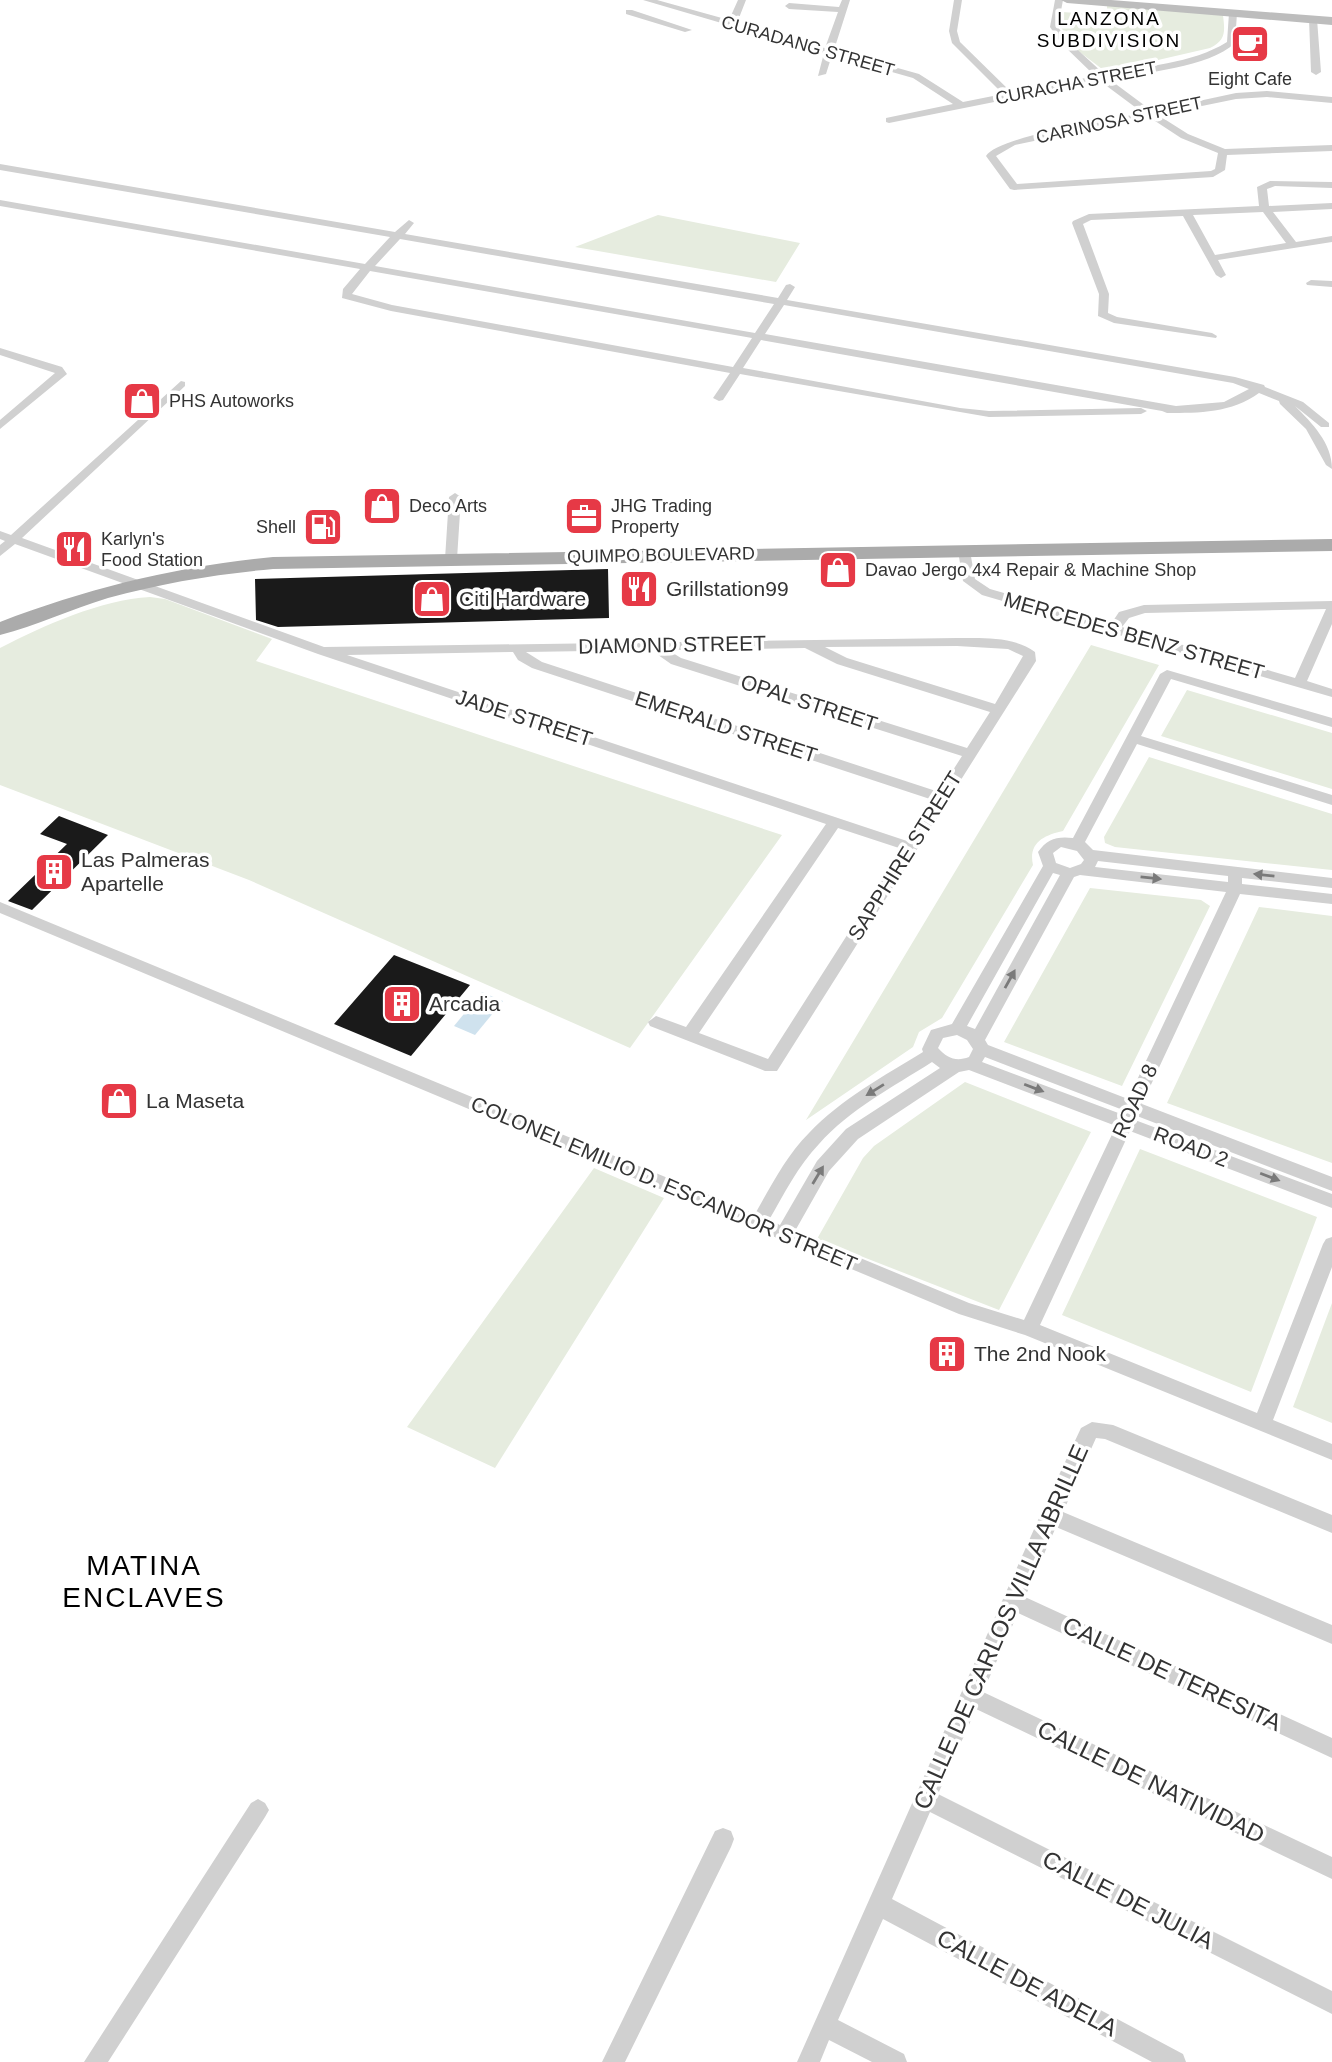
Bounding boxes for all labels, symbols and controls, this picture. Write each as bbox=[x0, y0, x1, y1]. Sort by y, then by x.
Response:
district label: LANZONA SUBDIVISION bbox=[1037, 8, 1181, 51]
street label: CURADANG STREET bbox=[719, 12, 897, 80]
cafe icon: Eight Cafe bbox=[1229, 23, 1271, 65]
street label: CURACHA STREET bbox=[994, 58, 1158, 108]
place label: Eight Cafe bbox=[1208, 69, 1292, 89]
street label: CARINOSA STREET bbox=[1034, 93, 1204, 147]
shop icon: PHS Autoworks bbox=[121, 380, 163, 422]
place label: PHS Autoworks bbox=[169, 391, 294, 411]
shop icon: Deco Arts bbox=[361, 485, 403, 527]
office icon: JHG Trading Property bbox=[563, 495, 605, 537]
place label: Deco Arts bbox=[409, 496, 487, 516]
place label: JHG Trading Property bbox=[611, 496, 712, 537]
fuel station icon: Shell bbox=[302, 506, 344, 548]
place label: Shell bbox=[256, 517, 296, 537]
restaurant icon: Karlyn's Food Station bbox=[53, 528, 95, 570]
place label: Karlyn's Food Station bbox=[101, 529, 203, 570]
street label: QUIMPO BOULEVARD bbox=[567, 543, 755, 567]
shop icon: Davao Jergo 4x4 Repair & Machine Shop bbox=[817, 549, 859, 591]
place label: Davao Jergo 4x4 Repair & Machine Shop bbox=[865, 560, 1196, 580]
restaurant icon: Grillstation99 bbox=[618, 568, 660, 610]
place label: Grillstation99 bbox=[666, 577, 789, 600]
shop icon: Citi Hardware bbox=[411, 578, 453, 620]
place label: Citi Hardware bbox=[459, 587, 586, 610]
street label: MERCEDES BENZ STREET bbox=[1001, 587, 1267, 684]
street label: DIAMOND STREET bbox=[578, 631, 766, 658]
street label: OPAL STREET bbox=[738, 670, 881, 736]
street label: JADE STREET bbox=[453, 685, 596, 751]
street label: EMERALD STREET bbox=[632, 686, 820, 767]
street label: SAPPHIRE STREET bbox=[843, 767, 966, 944]
place label: Las Palmeras Apartelle bbox=[81, 848, 209, 895]
building icon: Las Palmeras Apartelle bbox=[33, 851, 75, 893]
one-way arrow bbox=[1253, 870, 1275, 881]
one-way arrow bbox=[1140, 873, 1162, 884]
one-way arrow bbox=[1004, 970, 1016, 989]
building icon: Arcadia bbox=[381, 983, 423, 1025]
place label: Arcadia bbox=[429, 992, 501, 1015]
street label: ROAD 8 bbox=[1108, 1060, 1161, 1141]
shop icon: La Maseta bbox=[98, 1080, 140, 1122]
one-way arrow bbox=[1024, 1083, 1045, 1094]
one-way arrow bbox=[865, 1084, 884, 1097]
place label: La Maseta bbox=[146, 1089, 244, 1112]
street label: COLONEL EMILIO D. ESCANDOR STREET bbox=[468, 1091, 861, 1276]
street label: ROAD 2 bbox=[1151, 1122, 1232, 1171]
one-way arrow bbox=[812, 1165, 824, 1184]
one-way arrow bbox=[1260, 1172, 1281, 1183]
building icon: The 2nd Nook bbox=[926, 1333, 968, 1375]
place label: The 2nd Nook bbox=[974, 1342, 1106, 1365]
street label: CALLE DE CARLOS VILLA ABRILLE bbox=[908, 1440, 1093, 1813]
district label: MATINA ENCLAVES bbox=[62, 1550, 226, 1613]
street label: CALLE DE TERESITA bbox=[1059, 1611, 1286, 1736]
street label: CALLE DE NATIVIDAD bbox=[1033, 1715, 1269, 1848]
street label: CALLE DE JULIA bbox=[1038, 1845, 1218, 1954]
street label: CALLE DE ADELA bbox=[933, 1924, 1122, 2041]

